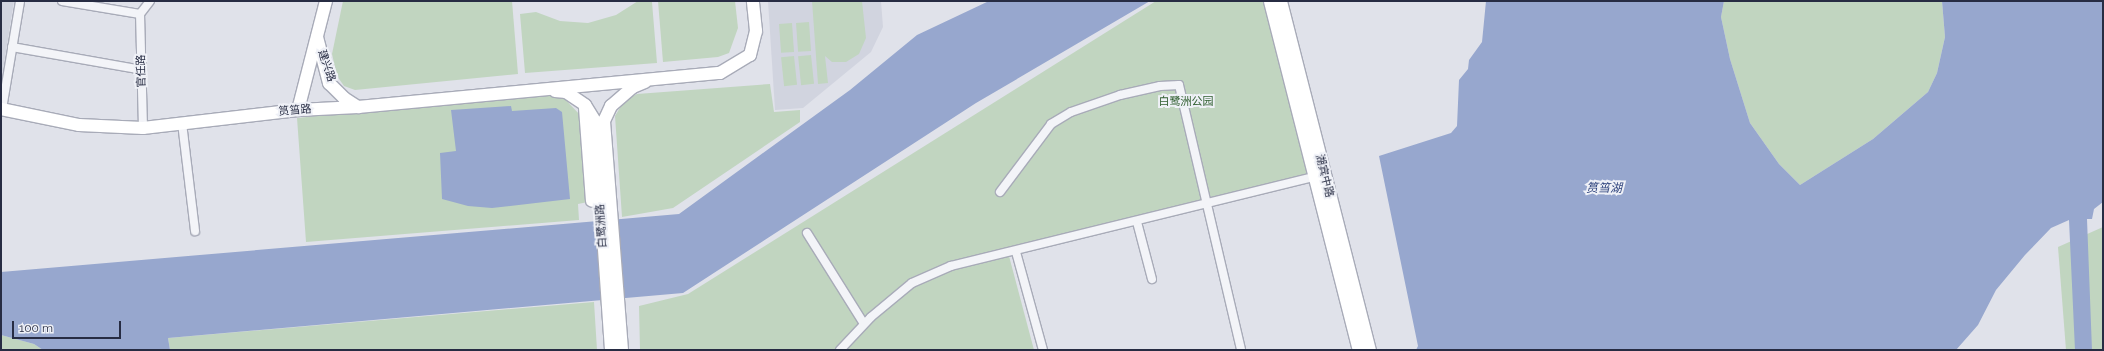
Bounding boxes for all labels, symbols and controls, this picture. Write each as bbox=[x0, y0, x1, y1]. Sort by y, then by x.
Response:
street label: 建兴路 bbox=[315, 48, 337, 84]
street label: 官任路 bbox=[135, 54, 149, 88]
park label: 白鹭洲公园 bbox=[1159, 95, 1213, 109]
street label: 筼筜路 bbox=[278, 103, 312, 119]
street label: 湖宾中路 bbox=[1312, 153, 1336, 199]
water label: 筼筜湖 bbox=[1586, 182, 1622, 196]
street label: 白鹭洲路 bbox=[594, 204, 610, 248]
scale bar bbox=[14, 313, 123, 339]
text: 100 m bbox=[19, 321, 53, 335]

